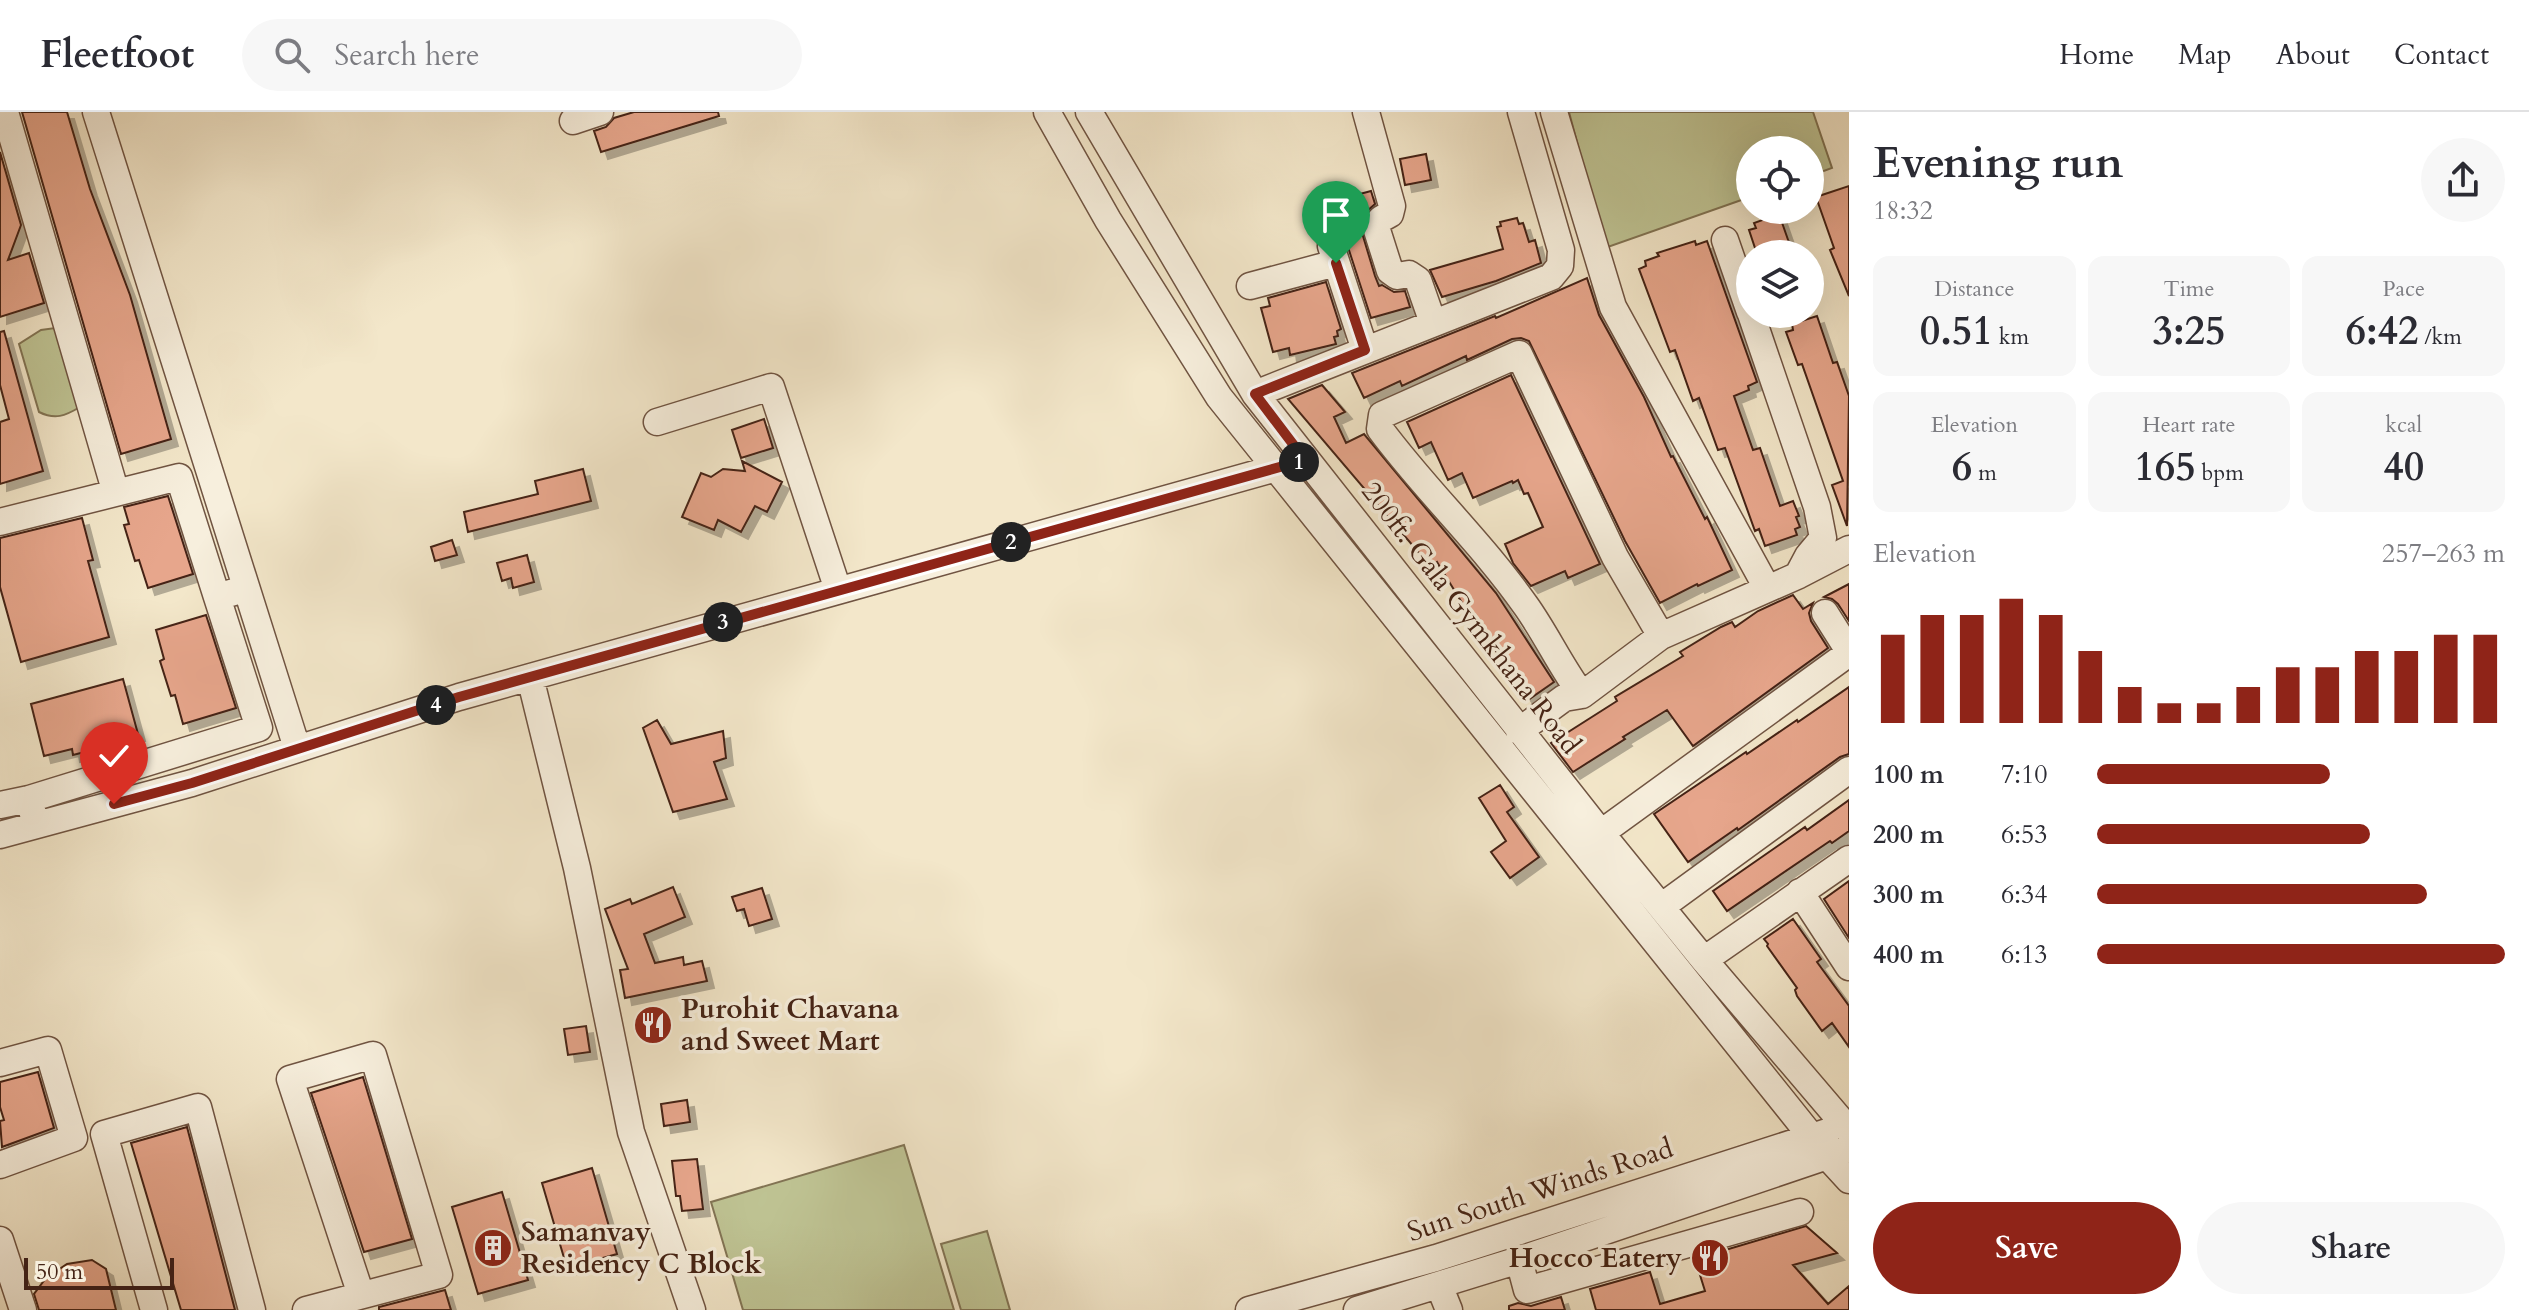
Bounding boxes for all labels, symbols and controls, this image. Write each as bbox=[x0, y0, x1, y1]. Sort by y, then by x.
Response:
search box bbox=[242, 19, 802, 91]
text: Fleetfoot bbox=[40, 29, 194, 81]
icon: search bbox=[270, 33, 314, 77]
text: Search here bbox=[334, 35, 480, 76]
text: Home bbox=[2059, 36, 2134, 74]
text: Map bbox=[2178, 36, 2232, 74]
text: About bbox=[2276, 36, 2350, 74]
text: Contact bbox=[2394, 36, 2489, 74]
text: Evening run bbox=[1873, 133, 2123, 193]
map controls bbox=[1736, 136, 1824, 328]
button: locate bbox=[1736, 136, 1824, 224]
button: share bbox=[2421, 138, 2505, 222]
pin bbox=[1302, 181, 1370, 263]
icon: arrive bbox=[1314, 193, 1358, 237]
text: 18:32 bbox=[1873, 193, 1933, 228]
button: layers bbox=[1736, 240, 1824, 328]
text: Distance bbox=[1934, 274, 2015, 304]
text: Time bbox=[2164, 274, 2214, 304]
text: Pace bbox=[2382, 274, 2425, 304]
text: 0.51 bbox=[1920, 304, 1993, 359]
text: 3:25 bbox=[2152, 304, 2226, 359]
text: 6:42 bbox=[2345, 304, 2418, 359]
text: km bbox=[1993, 322, 2029, 352]
text: /km bbox=[2418, 322, 2462, 352]
text: Elevation bbox=[1931, 410, 2018, 440]
text: Heart rate bbox=[2142, 410, 2236, 440]
text: kcal bbox=[2385, 410, 2422, 440]
text: 6 bbox=[1952, 440, 1972, 495]
text: 165 bbox=[2134, 440, 2196, 495]
text: 40 bbox=[2383, 440, 2424, 495]
pin: 1 bbox=[1279, 442, 1319, 482]
text: 1 bbox=[1293, 447, 1305, 477]
text: m bbox=[1972, 458, 1997, 488]
text: bpm bbox=[2196, 458, 2244, 488]
street label: 200ft. Gala Gymkhana Road bbox=[1353, 474, 1590, 762]
pin: 2 bbox=[991, 522, 1031, 562]
text: 2 bbox=[1005, 527, 1017, 557]
text: Elevation bbox=[1873, 536, 1976, 571]
text: 257–263 m bbox=[2382, 536, 2505, 571]
pin: 3 bbox=[703, 602, 743, 642]
text: 3 bbox=[717, 607, 729, 637]
pin: 4 bbox=[416, 685, 456, 725]
text: 4 bbox=[430, 690, 442, 720]
pin bbox=[80, 722, 148, 804]
icon: check bbox=[92, 734, 136, 778]
text: 100 m bbox=[1873, 757, 1944, 792]
text: 7:10 bbox=[2001, 757, 2048, 792]
text: 200 m bbox=[1873, 817, 1944, 852]
text: 6:53 bbox=[2001, 817, 2048, 852]
text: 300 m bbox=[1873, 877, 1944, 912]
text: 6:34 bbox=[2001, 877, 2048, 912]
text: 400 m bbox=[1873, 937, 1944, 972]
text: 6:13 bbox=[2001, 937, 2048, 972]
place label: Purohit Chavana and Sweet Mart bbox=[681, 990, 899, 1060]
restaurant icon: Purohit Chavana and Sweet Mart bbox=[632, 1004, 674, 1046]
street label: Sun South Winds Road bbox=[1402, 1129, 1678, 1251]
button: Save bbox=[1873, 1202, 2181, 1294]
button: Share bbox=[2197, 1202, 2505, 1294]
place label: Samanvay Residency C Block bbox=[521, 1213, 762, 1283]
building icon: Samanvay Residency C Block bbox=[472, 1227, 514, 1269]
restaurant icon: Hocco Eatery bbox=[1689, 1237, 1731, 1279]
place label: Hocco Eatery bbox=[1509, 1239, 1682, 1277]
scale bar bbox=[24, 1254, 174, 1290]
text: 50 m bbox=[36, 1257, 83, 1287]

